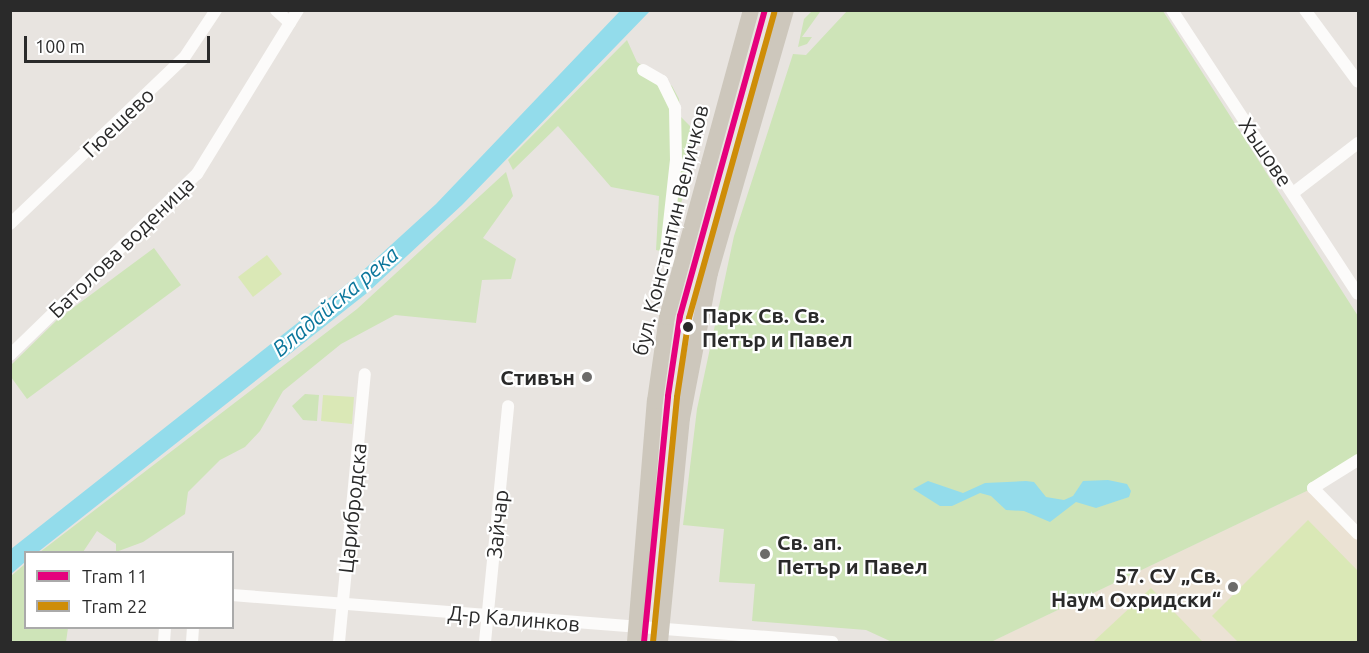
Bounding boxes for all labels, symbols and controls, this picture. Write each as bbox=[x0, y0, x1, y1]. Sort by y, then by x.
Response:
scale bar bbox=[27, 24, 213, 62]
text: 100 m bbox=[35, 36, 85, 56]
street label: Гюешево bbox=[77, 82, 159, 162]
street label: бул. Константин Величков bbox=[627, 102, 713, 358]
street label: Хъшове bbox=[1234, 113, 1298, 191]
street label: Батолова воденица bbox=[43, 171, 199, 323]
water label: Владайска река bbox=[266, 240, 404, 362]
place label: Парк Св. Св. Петър и Павел bbox=[702, 302, 853, 352]
marker: Парк Св. Св. Петър и Павел bbox=[679, 318, 697, 336]
place label: Стивън bbox=[500, 364, 575, 390]
marker: Стивън bbox=[580, 370, 594, 384]
street label: Царибродска bbox=[333, 442, 371, 574]
street label: Зайчар bbox=[481, 488, 513, 560]
place label: Св. ап. Петър и Павел bbox=[777, 529, 928, 579]
marker: Св. ап. Петър и Павел bbox=[758, 547, 772, 561]
legend bbox=[24, 551, 234, 629]
place label: 57. СУ „Св. Наум Охридски“ bbox=[1051, 562, 1221, 612]
text: Tram 11 bbox=[82, 566, 147, 586]
marker: 57. СУ „Св. Наум Охридски“ bbox=[1226, 580, 1240, 594]
text: Tram 22 bbox=[82, 596, 147, 616]
street label: Д-р Калинков bbox=[447, 600, 581, 636]

